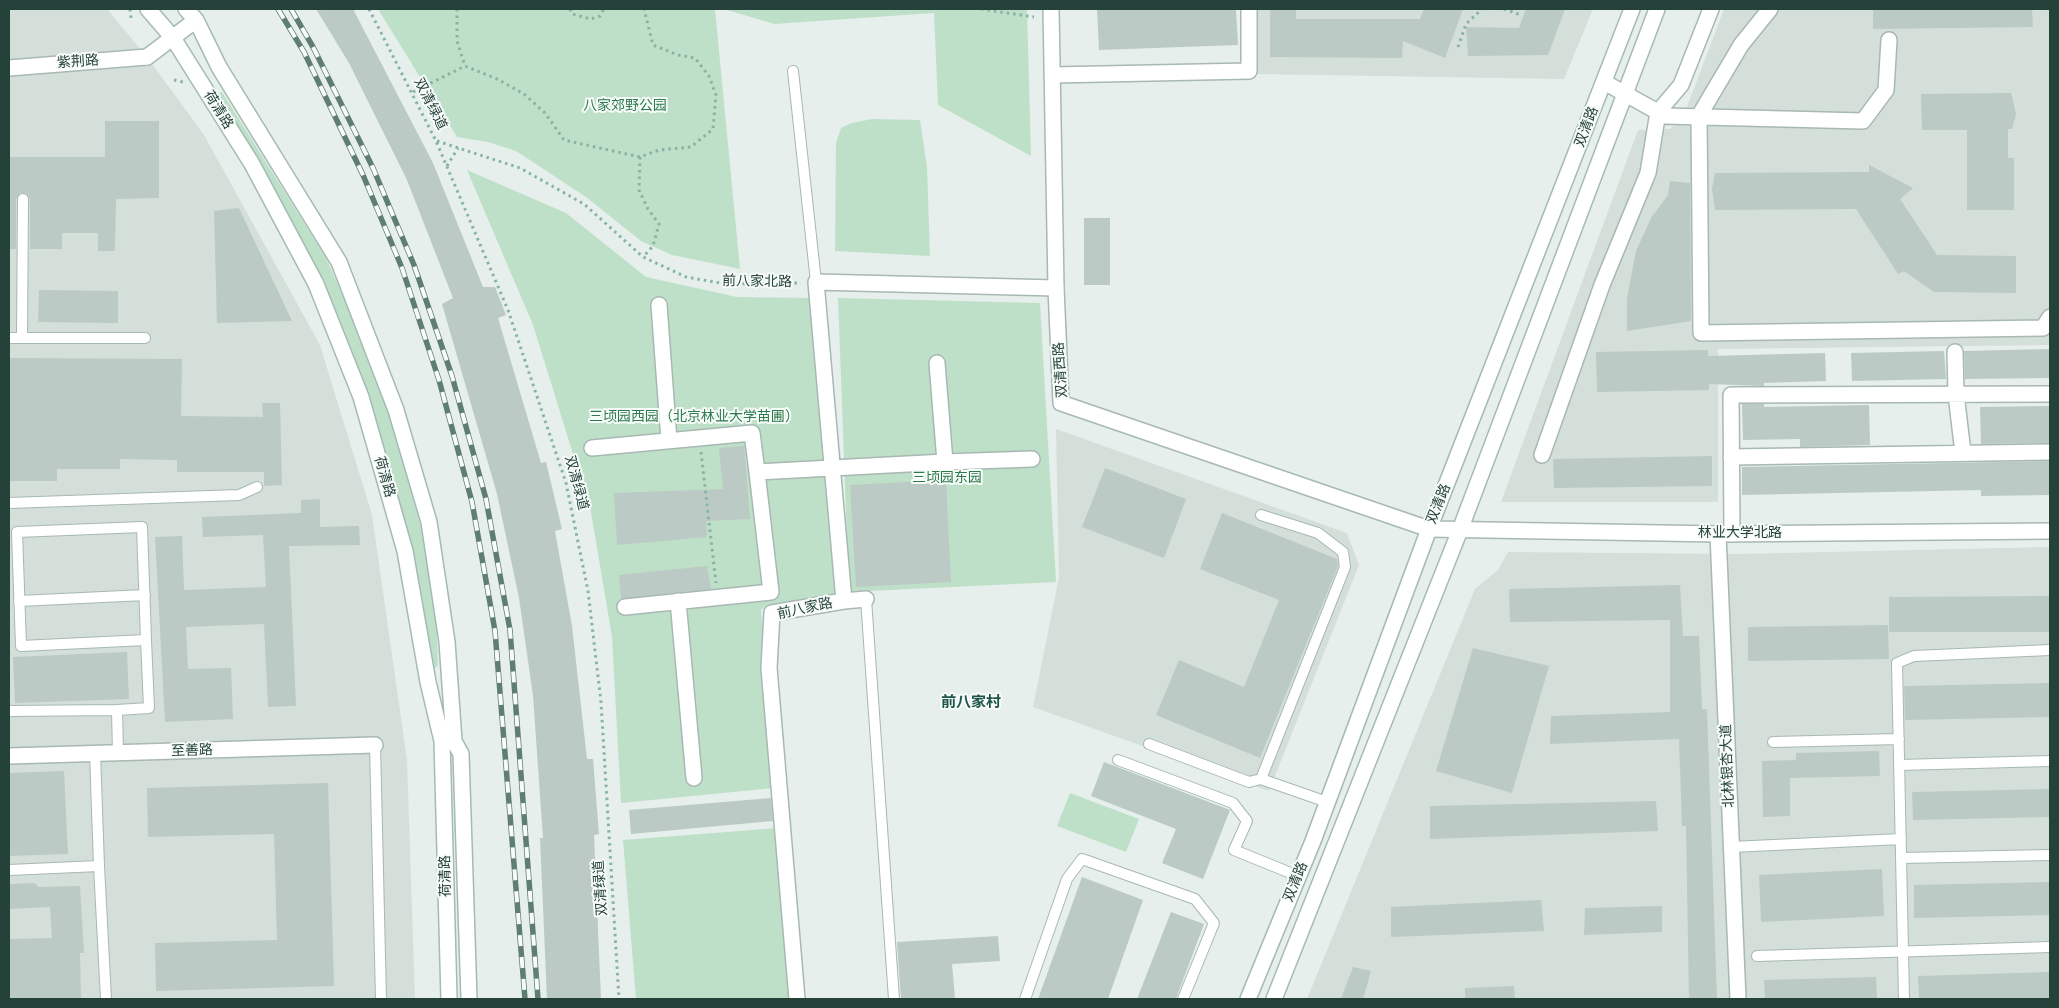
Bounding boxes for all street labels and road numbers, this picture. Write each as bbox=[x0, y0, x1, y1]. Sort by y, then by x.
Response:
street label: 紫荆路 bbox=[56, 52, 100, 72]
street label: 双清绿道 bbox=[410, 75, 450, 133]
street label: 荷清路 bbox=[200, 88, 236, 132]
street label: 双清路 bbox=[1572, 104, 1602, 150]
street label: 前八家北路 bbox=[722, 273, 792, 291]
street label: 双清西路 bbox=[1051, 341, 1071, 399]
street label: 荷清路 bbox=[370, 454, 398, 500]
street label: 双清绿道 bbox=[561, 454, 591, 512]
street label: 双清路 bbox=[1423, 481, 1455, 527]
street label: 林业大学北路 bbox=[1698, 525, 1782, 541]
street label: 前八家路 bbox=[776, 595, 834, 623]
street label: 北林银杏大道 bbox=[1718, 724, 1738, 808]
street label: 至善路 bbox=[171, 742, 213, 760]
street label: 荷清路 bbox=[437, 855, 455, 897]
street label: 双清绿道 bbox=[591, 859, 611, 917]
street label: 双清路 bbox=[1280, 859, 1312, 905]

